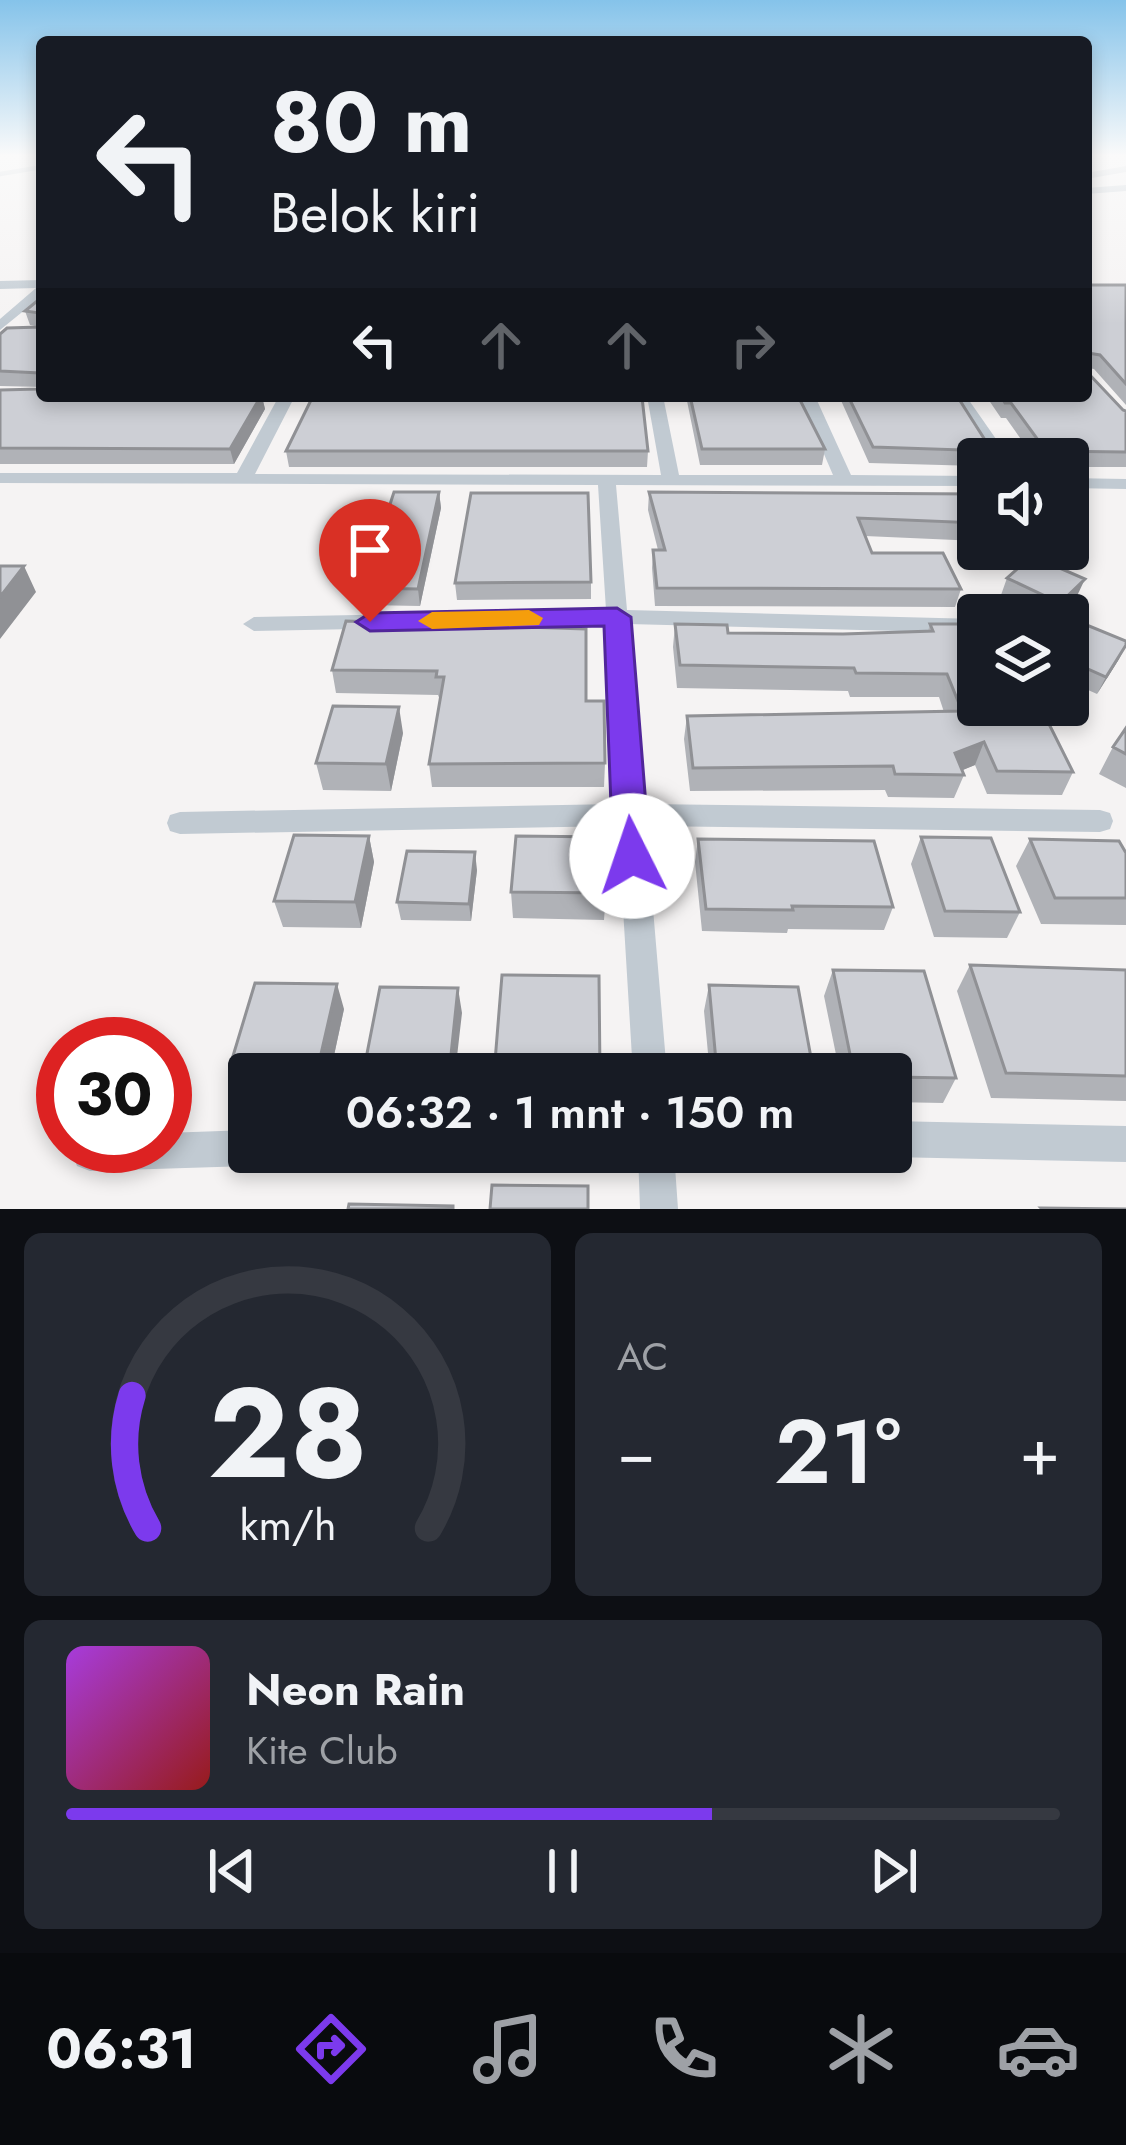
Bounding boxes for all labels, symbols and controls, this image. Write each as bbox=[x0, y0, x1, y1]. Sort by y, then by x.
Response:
text: 80 m bbox=[270, 62, 472, 184]
icon: left bbox=[72, 84, 228, 240]
text: Belok kiri bbox=[270, 174, 480, 252]
icon: left bbox=[342, 312, 408, 378]
icon: ahead bbox=[468, 312, 534, 378]
icon: ahead bbox=[594, 312, 660, 378]
icon: right bbox=[720, 312, 786, 378]
map controls bbox=[957, 438, 1089, 726]
button: sound bbox=[957, 438, 1089, 570]
pin bbox=[319, 499, 421, 622]
icon: arrive bbox=[337, 517, 403, 583]
button: layers bbox=[957, 594, 1089, 726]
position arrow bbox=[569, 793, 695, 919]
speed limit sign: 30 bbox=[36, 1017, 192, 1173]
text: 06:32 · 1 mnt · 150 m bbox=[346, 1080, 794, 1145]
text: AC bbox=[617, 1328, 668, 1385]
text: 28 bbox=[207, 1343, 368, 1524]
text: 21° bbox=[774, 1387, 901, 1517]
text: − bbox=[617, 1404, 656, 1500]
text: + bbox=[1019, 1404, 1060, 1500]
text: km/h bbox=[239, 1493, 336, 1555]
text: Neon Rain bbox=[246, 1657, 465, 1722]
text: Kite Club bbox=[246, 1722, 398, 1779]
icon: previous bbox=[199, 1838, 265, 1904]
icon: pause bbox=[530, 1838, 596, 1904]
icon: next bbox=[861, 1838, 927, 1904]
icon: directions bbox=[289, 2007, 373, 2091]
icon: music bbox=[466, 2007, 550, 2091]
icon: phone bbox=[642, 2007, 726, 2091]
icon: climate bbox=[819, 2007, 903, 2091]
icon: car bbox=[996, 2007, 1080, 2091]
text: 06:31 bbox=[46, 2010, 197, 2088]

